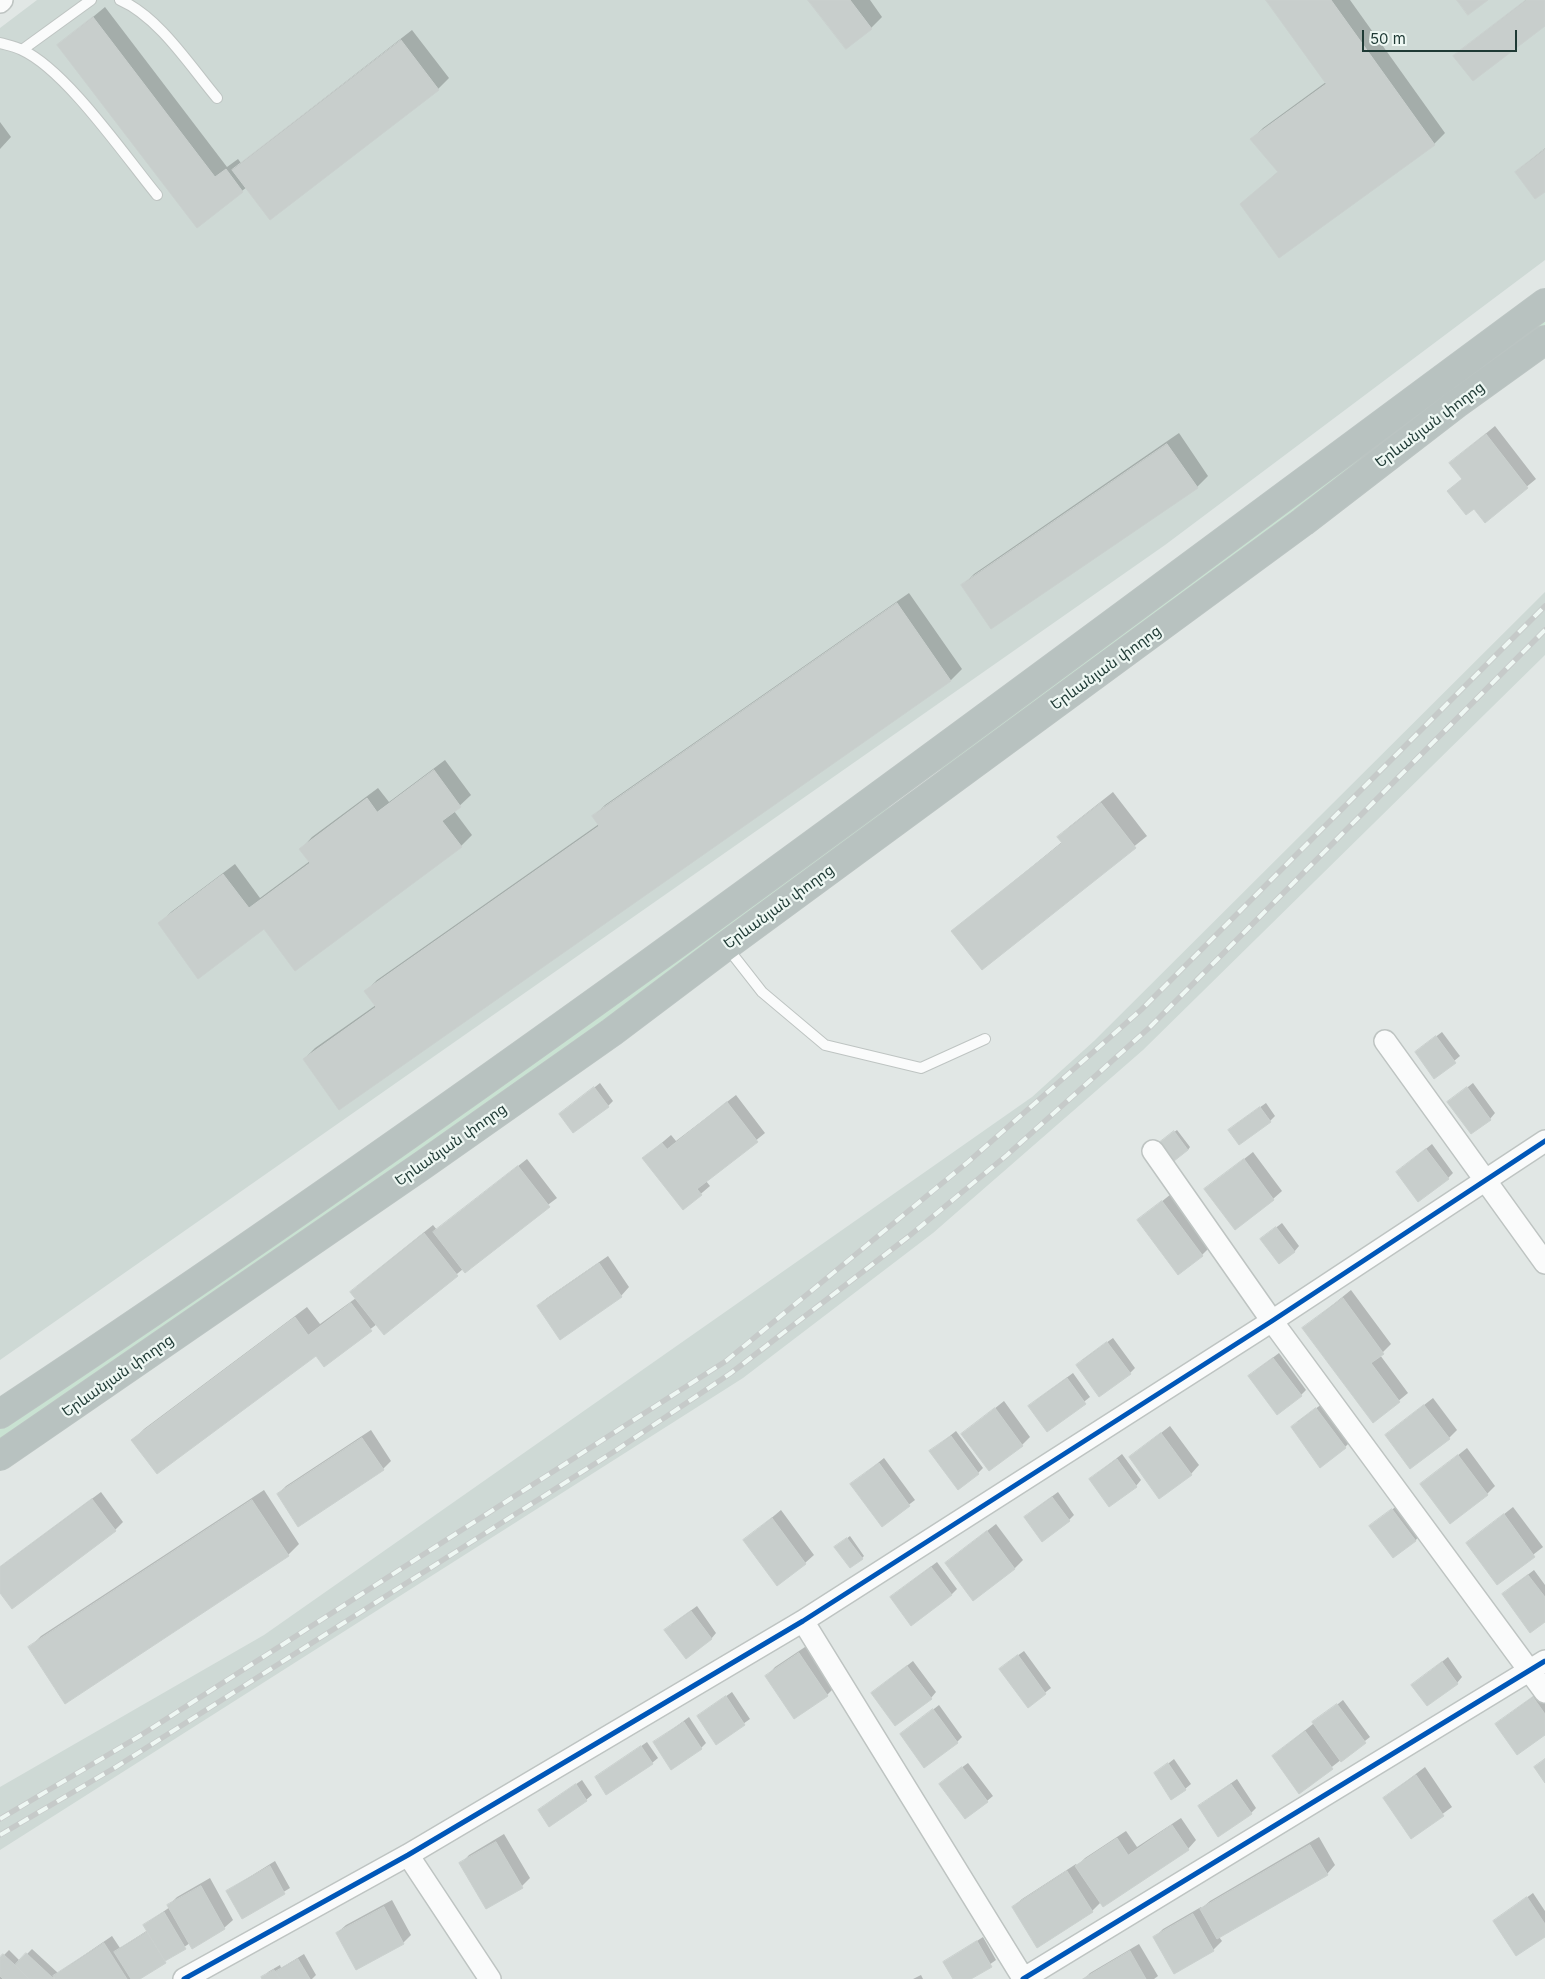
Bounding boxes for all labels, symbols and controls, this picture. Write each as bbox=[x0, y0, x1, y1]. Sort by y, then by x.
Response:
scale bar bbox=[1365, 20, 1520, 52]
text: 50 m bbox=[1370, 29, 1406, 48]
street label: Երևանյան փողոց bbox=[1372, 378, 1488, 472]
street label: Երևանյան փողոց bbox=[1047, 622, 1165, 714]
street label: Երևանյան փողոց bbox=[720, 861, 838, 953]
street label: Երևանյան փողոց bbox=[392, 1100, 510, 1190]
street label: Երևանյան փողոց bbox=[59, 1331, 177, 1421]

